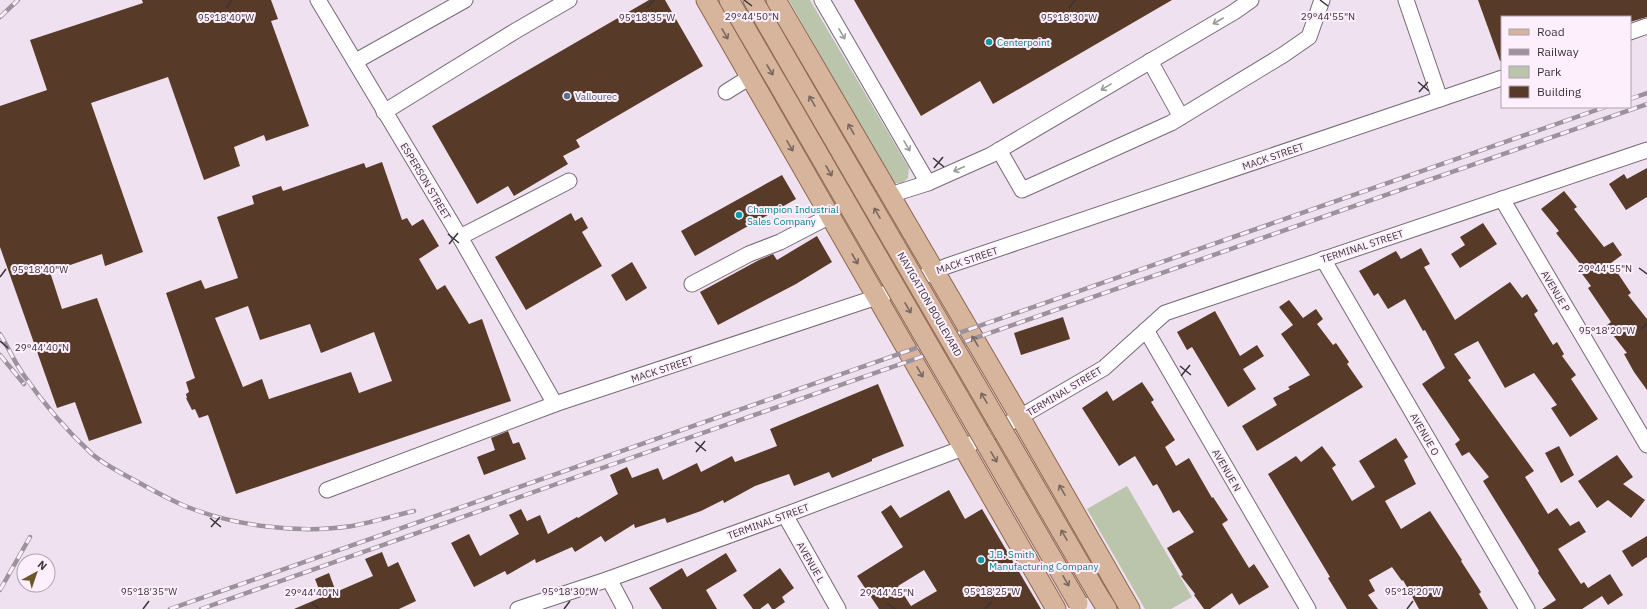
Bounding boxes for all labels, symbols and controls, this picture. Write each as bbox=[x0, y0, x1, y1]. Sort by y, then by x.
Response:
text: 29°44'50"N bbox=[725, 10, 779, 23]
text: 29°44'55"N bbox=[1301, 10, 1355, 23]
text: 95°18'40"W bbox=[198, 11, 254, 24]
text: 95°18'35"W bbox=[619, 11, 675, 24]
text: 95°18'30"W bbox=[1041, 11, 1097, 24]
legend bbox=[1501, 16, 1631, 108]
one-way arrow bbox=[1212, 17, 1224, 25]
text: Road bbox=[1537, 24, 1565, 39]
one-way arrow bbox=[722, 28, 730, 40]
one-way arrow bbox=[838, 28, 846, 40]
place label: Centerpoint bbox=[997, 36, 1051, 49]
marker: Centerpoint bbox=[984, 37, 994, 47]
text: Railway bbox=[1537, 44, 1579, 59]
one-way arrow bbox=[767, 64, 775, 76]
text: Park bbox=[1537, 64, 1562, 79]
one-way arrow bbox=[1100, 83, 1112, 91]
text: Building bbox=[1537, 84, 1582, 99]
place label: Vallourec bbox=[575, 90, 617, 103]
marker: Vallourec bbox=[562, 91, 572, 101]
one-way arrow bbox=[807, 95, 815, 107]
one-way arrow bbox=[847, 124, 855, 135]
street label: ESPERSON STREET bbox=[397, 140, 454, 222]
one-way arrow bbox=[787, 140, 795, 152]
one-way arrow bbox=[903, 140, 911, 152]
street label: MACK STREET bbox=[1241, 140, 1306, 173]
one-way arrow bbox=[825, 165, 833, 177]
one-way arrow bbox=[954, 166, 966, 173]
place label: Champion Industrial Sales Company bbox=[747, 203, 839, 228]
one-way arrow bbox=[872, 207, 880, 219]
marker: Champion Industrial Sales Company bbox=[734, 210, 744, 220]
street label: TERMINAL STREET bbox=[1319, 227, 1405, 266]
street label: MACK STREET bbox=[935, 244, 1000, 277]
street label: NAVIGATION BOULEVARD bbox=[894, 250, 965, 359]
one-way arrow bbox=[852, 253, 860, 265]
text: 29°44'55"N bbox=[1578, 262, 1632, 275]
text: 95°18'40"W bbox=[12, 263, 68, 276]
street label: AVENUE P bbox=[1538, 268, 1573, 314]
one-way arrow bbox=[904, 302, 912, 314]
text: 95°18'20"W bbox=[1579, 324, 1635, 337]
one-way arrow bbox=[971, 335, 979, 347]
text: 29°44'40"N bbox=[15, 341, 69, 354]
street label: MACK STREET bbox=[629, 353, 695, 386]
street label: TERMINAL STREET bbox=[1024, 364, 1105, 419]
one-way arrow bbox=[916, 366, 924, 378]
one-way arrow bbox=[980, 392, 988, 404]
street label: AVENUE O bbox=[1407, 411, 1442, 458]
street label: AVENUE N bbox=[1209, 447, 1244, 494]
one-way arrow bbox=[990, 451, 998, 463]
one-way arrow bbox=[1057, 484, 1065, 496]
street label: TERMINAL STREET bbox=[725, 501, 811, 542]
one-way arrow bbox=[1059, 529, 1067, 541]
street label: AVENUE L bbox=[794, 540, 827, 585]
place label: J.B. Smith Manufacturing Company bbox=[989, 548, 1098, 573]
north arrow bbox=[16, 553, 56, 593]
marker: J.B. Smith Manufacturing Company bbox=[976, 555, 986, 565]
text: N bbox=[35, 557, 50, 573]
one-way arrow bbox=[1062, 575, 1070, 587]
text: 95°18'35"W bbox=[121, 585, 177, 598]
text: 95°18'30"W bbox=[542, 585, 598, 598]
text: 95°18'25"W bbox=[964, 585, 1020, 598]
text: 95°18'20"W bbox=[1385, 585, 1441, 598]
text: 29°44'40"N bbox=[285, 586, 339, 599]
text: 29°44'45"N bbox=[860, 586, 914, 599]

